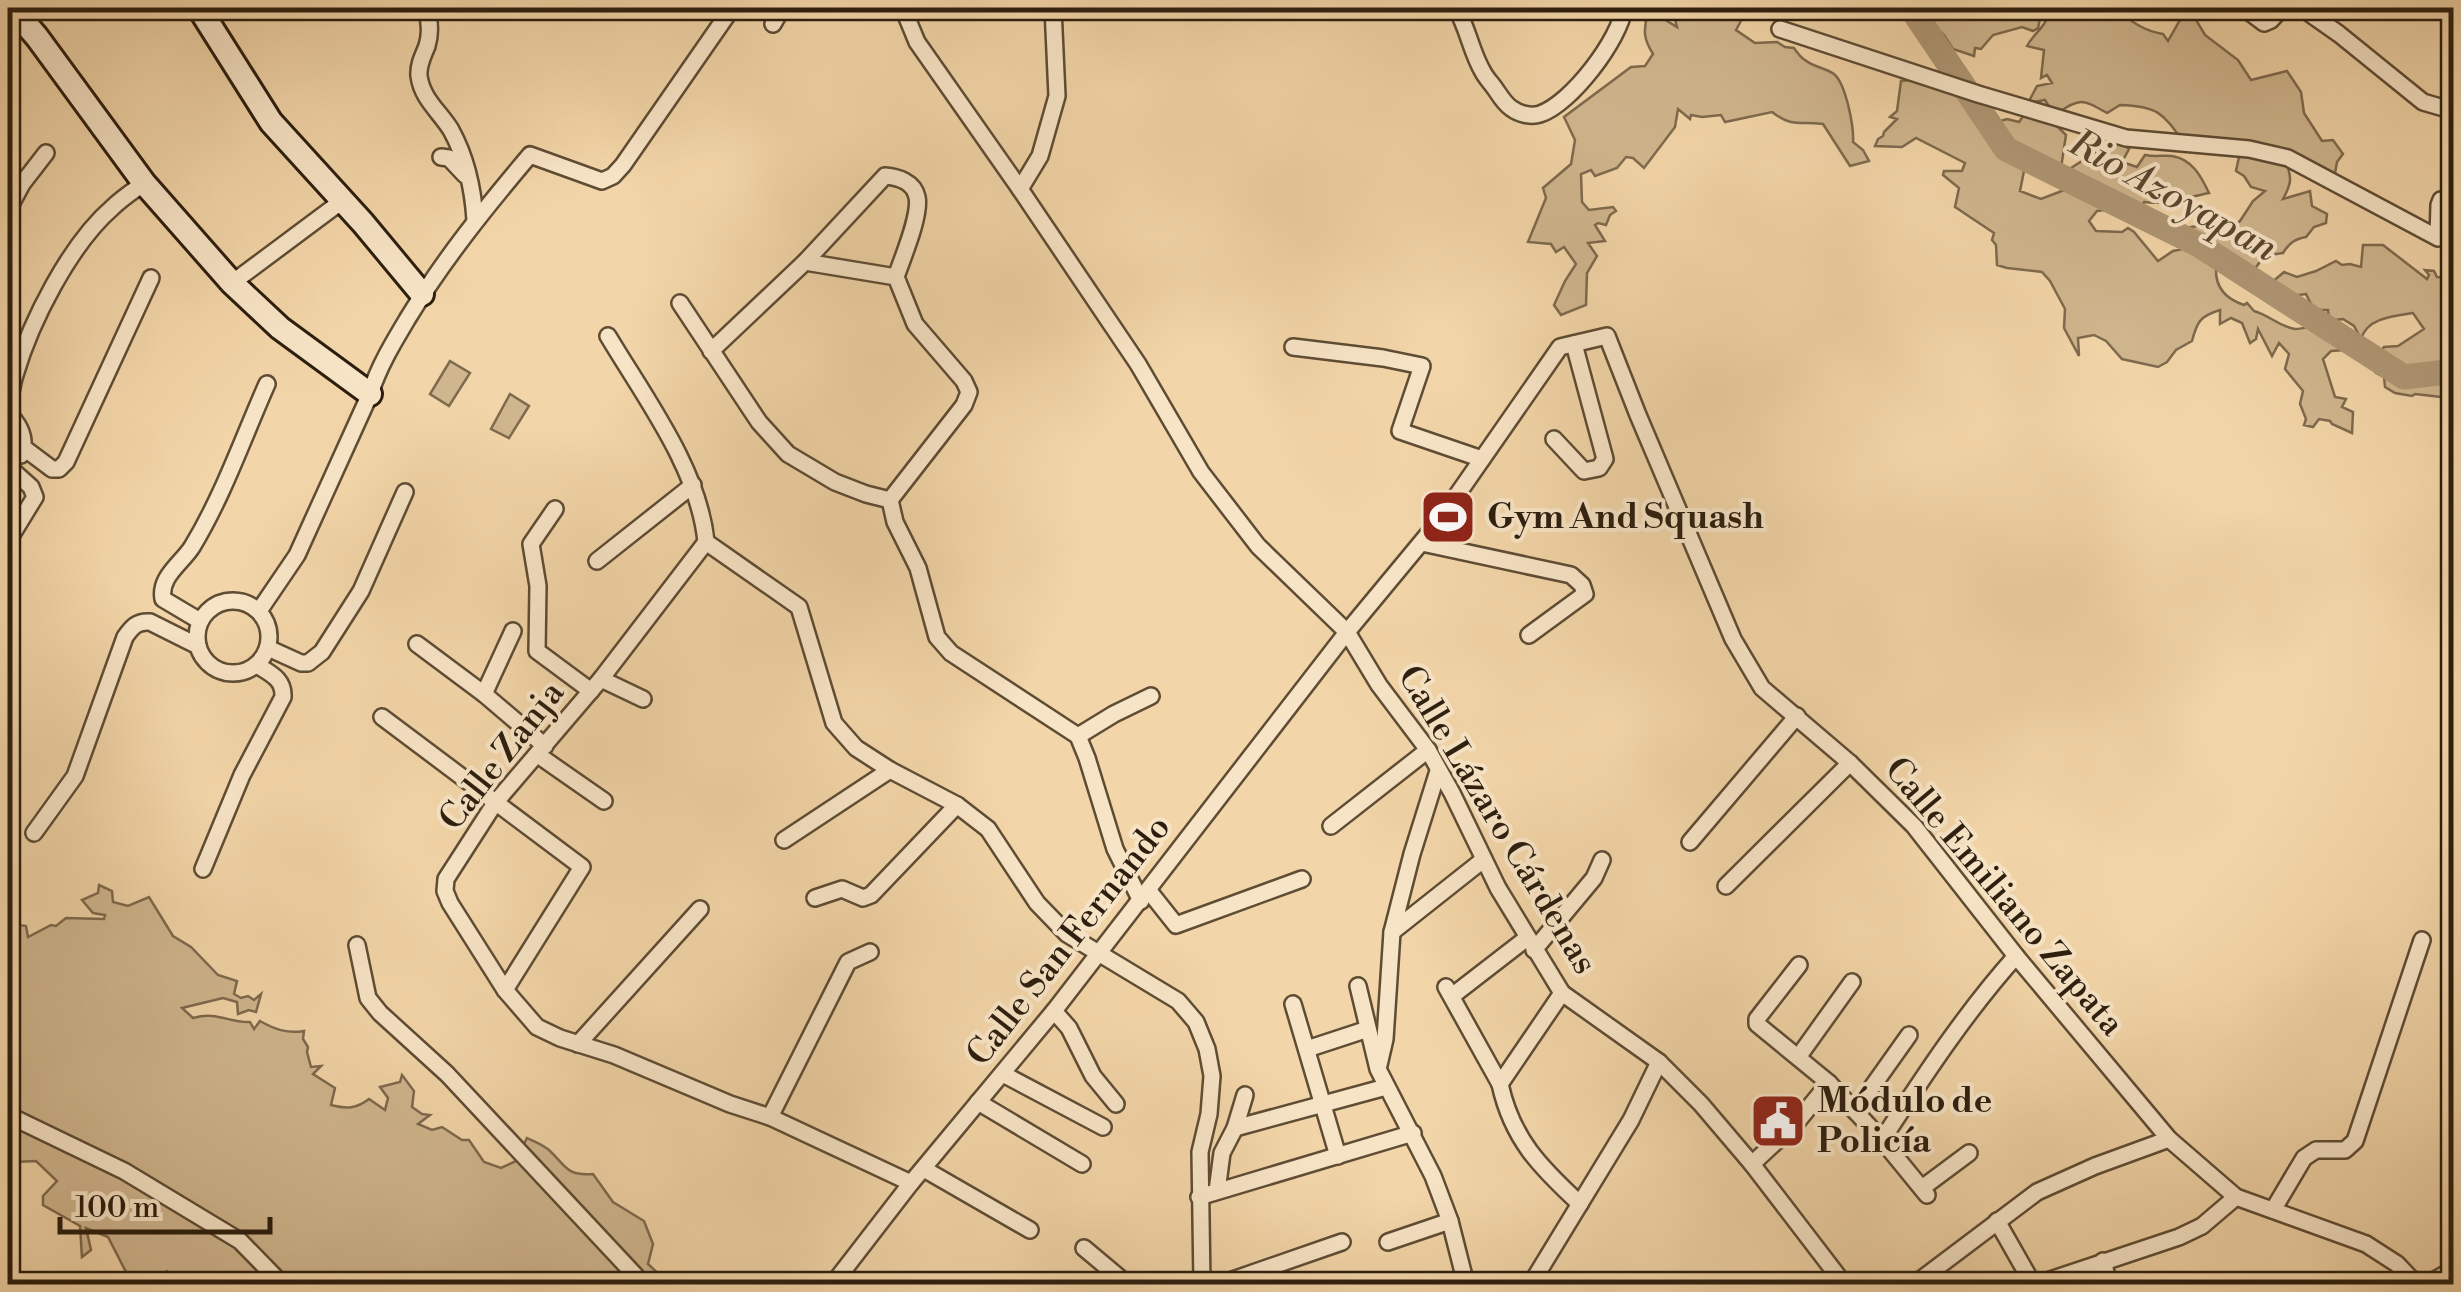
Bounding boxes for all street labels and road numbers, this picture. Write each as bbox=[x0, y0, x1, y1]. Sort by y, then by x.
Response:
street label: Calle Lázaro Cárdenas bbox=[1388, 658, 1606, 982]
street label: Calle Zanja bbox=[430, 672, 574, 839]
street label: Calle Emiliano Zapata bbox=[1875, 749, 2133, 1045]
street label: Calle San Fernando bbox=[958, 807, 1180, 1075]

